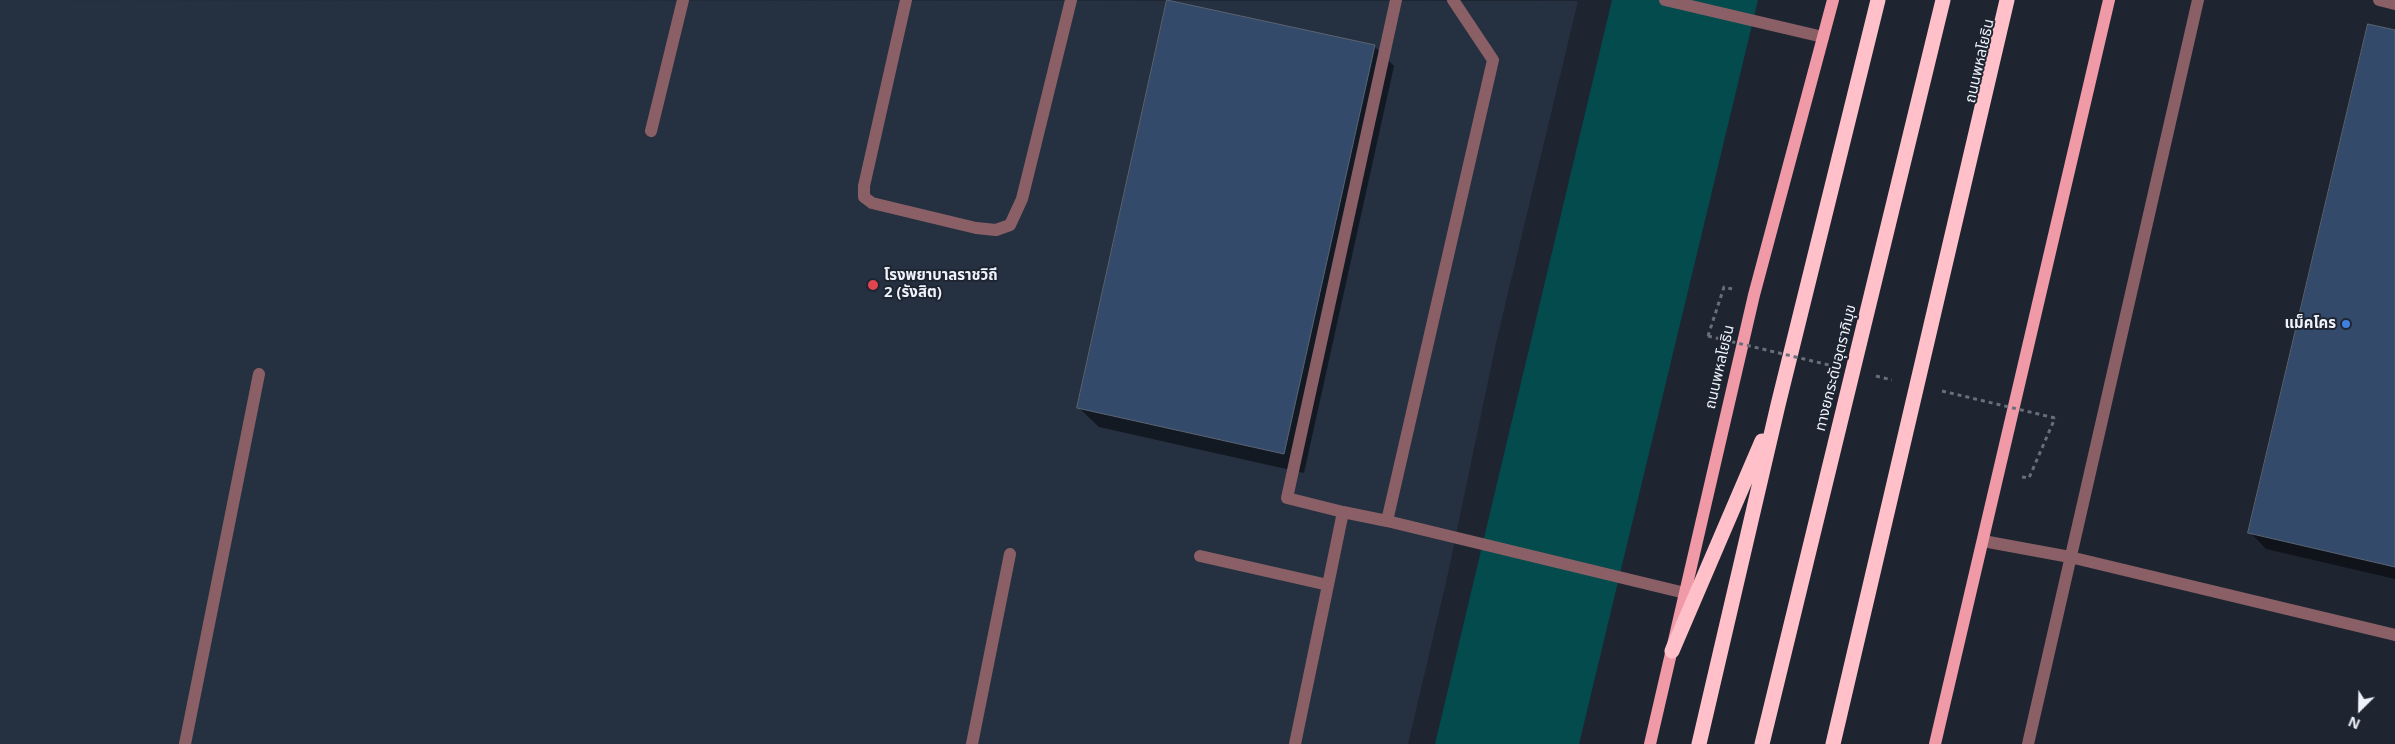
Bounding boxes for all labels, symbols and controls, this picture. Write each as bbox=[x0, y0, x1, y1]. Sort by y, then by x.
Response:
street label: ถนนพหลโยธิน bbox=[1962, 17, 1998, 105]
place label: โรงพยาบาลราชวิถี 2 (รังสิต) bbox=[884, 267, 998, 302]
marker: โรงพยาบาลราชวิถี 2 (รังสิต) bbox=[866, 278, 880, 292]
street label: ทางยกระดับอุตราภิมุข bbox=[1812, 303, 1860, 433]
place label: แม็คโคร bbox=[2284, 315, 2336, 333]
marker: แม็คโคร bbox=[2340, 318, 2352, 330]
street label: ถนนพหลโยธิน bbox=[1702, 323, 1738, 411]
north arrow bbox=[2335, 684, 2385, 734]
text: N bbox=[2345, 712, 2363, 734]

